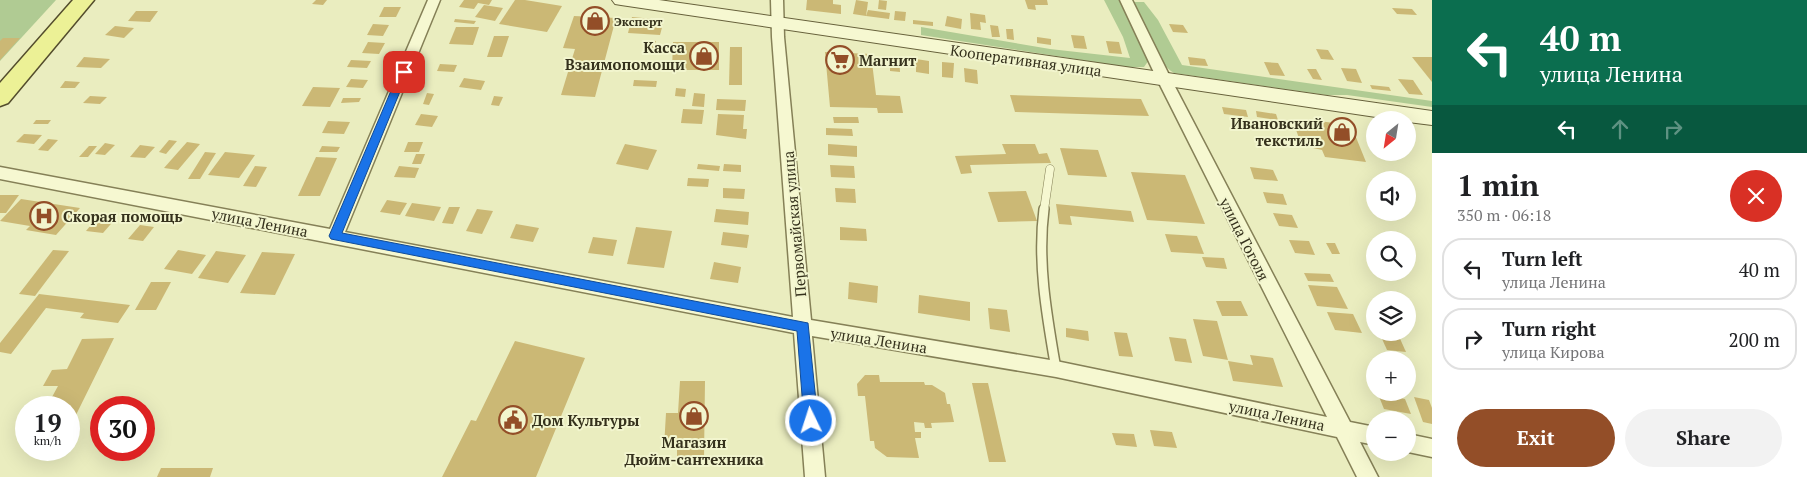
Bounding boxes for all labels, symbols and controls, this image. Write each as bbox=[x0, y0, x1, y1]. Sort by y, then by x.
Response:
shop icon: Эксперт bbox=[580, 6, 610, 36]
place label: Эксперт bbox=[614, 14, 663, 29]
text: 40 m bbox=[1540, 15, 1621, 61]
icon: left bbox=[1457, 20, 1522, 85]
place label: Касса Взаимопомощи bbox=[565, 37, 686, 74]
street label: Кооперативная улица bbox=[949, 39, 1103, 81]
shop icon: Касса Взаимопомощи bbox=[689, 41, 719, 71]
supermarket icon: Магнит bbox=[825, 45, 855, 75]
place label: Магнит bbox=[859, 50, 916, 70]
pin bbox=[383, 51, 425, 93]
icon: arrive bbox=[390, 58, 418, 86]
text: улица Ленина bbox=[1540, 59, 1683, 88]
north arrow bbox=[1366, 111, 1416, 161]
map controls bbox=[1366, 111, 1416, 461]
place label: Ивановский текстиль bbox=[1231, 113, 1323, 150]
icon: left bbox=[1553, 115, 1581, 143]
icon: ahead bbox=[1606, 115, 1634, 143]
icon: right bbox=[1659, 115, 1687, 143]
shop icon: Ивановский текстиль bbox=[1327, 117, 1357, 147]
street label: Первомайская улица bbox=[778, 150, 810, 298]
text: 1 min bbox=[1457, 165, 1539, 205]
button: close bbox=[1730, 170, 1782, 222]
button: sound bbox=[1366, 171, 1416, 221]
street label: улица Гоголя bbox=[1215, 193, 1275, 284]
hospital icon: Скорая помощь bbox=[29, 201, 59, 231]
street label: улица Ленина bbox=[209, 203, 310, 241]
text: 350 m · 06:18 bbox=[1457, 204, 1551, 226]
place label: Скорая помощь bbox=[63, 206, 183, 226]
button: search bbox=[1366, 231, 1416, 281]
text: Turn left bbox=[1502, 246, 1583, 271]
icon: left bbox=[1459, 255, 1487, 283]
text: 40 m bbox=[1739, 257, 1780, 282]
text: улица Ленина bbox=[1502, 271, 1606, 293]
button: layers bbox=[1366, 291, 1416, 341]
text: Turn right bbox=[1502, 316, 1596, 341]
street label: улица Ленина bbox=[828, 322, 929, 358]
icon: right bbox=[1459, 325, 1487, 353]
text: 200 m bbox=[1729, 327, 1780, 352]
text: улица Кирова bbox=[1502, 341, 1605, 363]
button: + bbox=[1366, 351, 1416, 401]
position arrow bbox=[784, 394, 836, 446]
street label: улица Ленина bbox=[1226, 395, 1327, 435]
speed limit sign: 30 bbox=[90, 396, 155, 461]
shop icon: Магазин Дюйм-сантехника bbox=[679, 401, 709, 431]
public building icon: Дом Культуры bbox=[498, 405, 528, 435]
text: 19 bbox=[33, 406, 62, 439]
button: Exit bbox=[1457, 409, 1615, 467]
button: Share bbox=[1625, 409, 1782, 467]
place label: Дом Культуры bbox=[532, 410, 640, 430]
button: − bbox=[1366, 411, 1416, 461]
place label: Магазин Дюйм-сантехника bbox=[624, 432, 764, 469]
text: km/h bbox=[34, 433, 61, 448]

